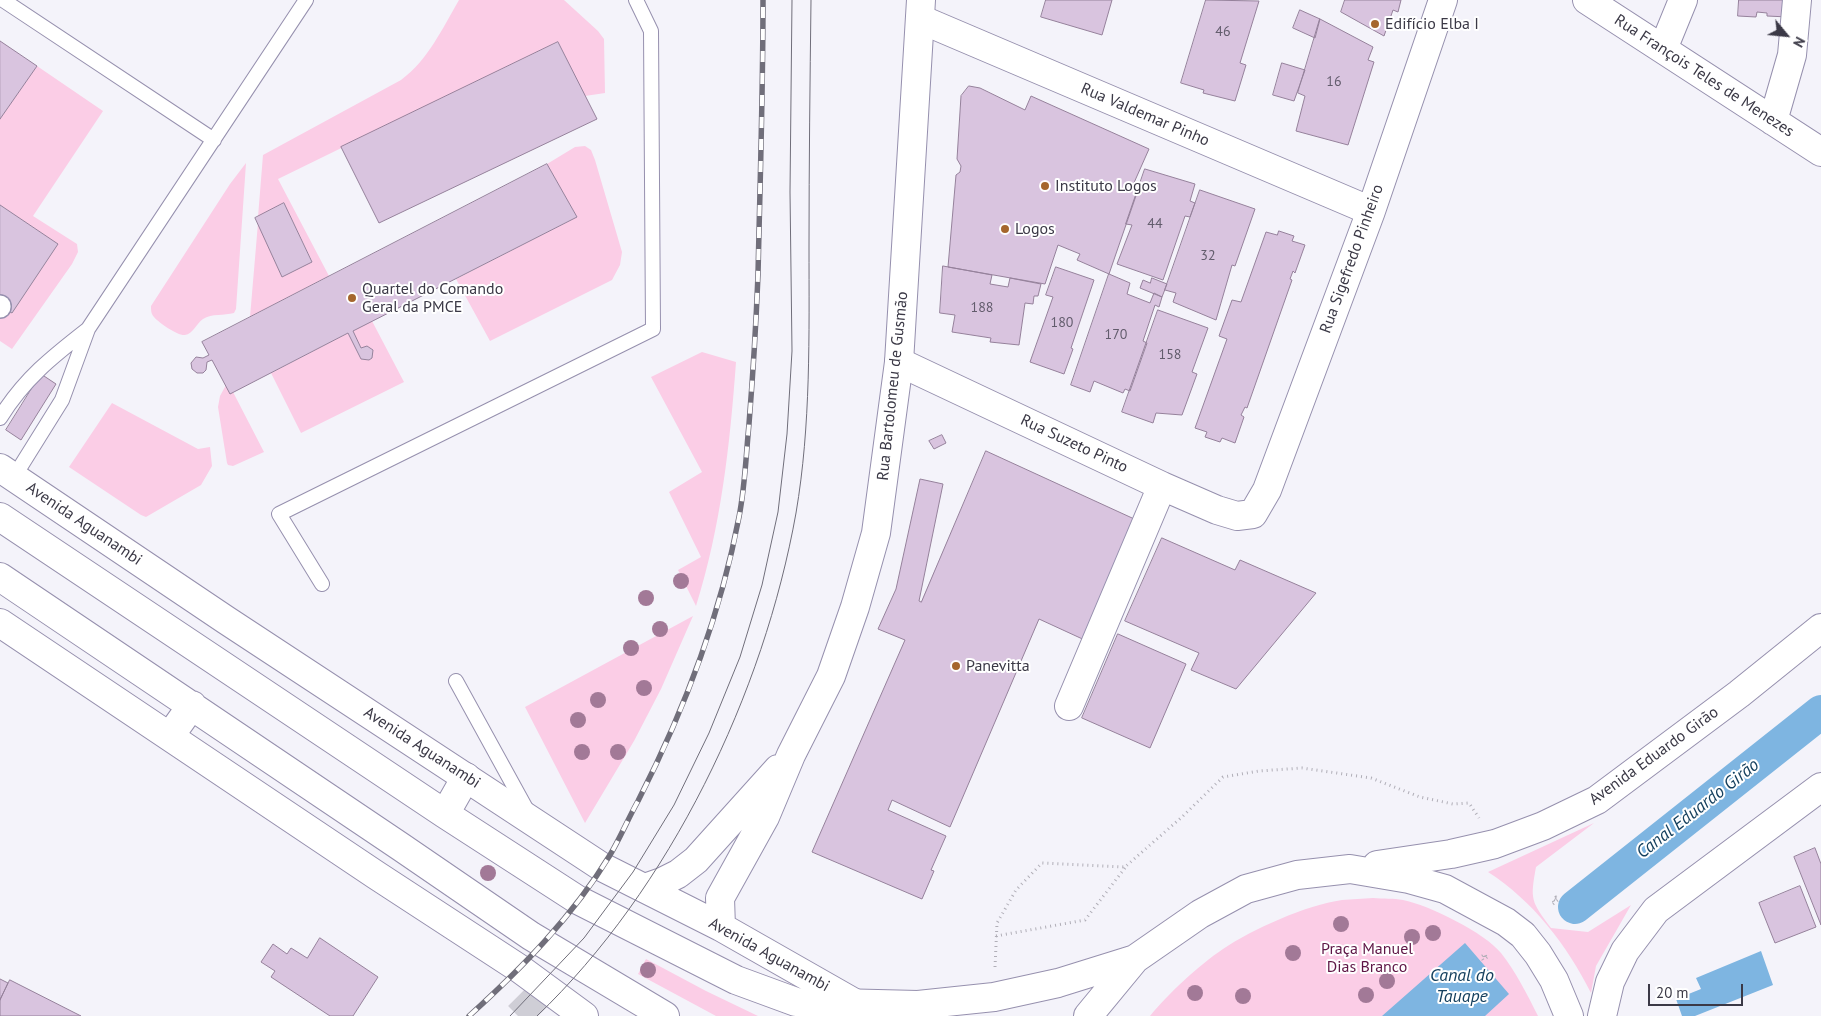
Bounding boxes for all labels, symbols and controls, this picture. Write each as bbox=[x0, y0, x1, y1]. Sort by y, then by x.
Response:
north arrow bbox=[1761, 10, 1811, 60]
street label: Rua François Teles de Menezes bbox=[1611, 11, 1797, 141]
place label: Edifício Elba I bbox=[1385, 14, 1479, 34]
marker: Edifício Elba I bbox=[1369, 18, 1381, 30]
house number: 46 bbox=[1215, 24, 1231, 40]
text: N bbox=[1789, 34, 1809, 50]
house number: 16 bbox=[1326, 74, 1342, 90]
street label: Rua Valdemar Pinho bbox=[1078, 79, 1212, 151]
place label: Instituto Logos bbox=[1055, 176, 1157, 196]
marker: Instituto Logos bbox=[1039, 180, 1051, 192]
street label: Rua Sigefredo Pinheiro bbox=[1316, 182, 1388, 336]
house number: 44 bbox=[1147, 216, 1163, 232]
place label: Logos bbox=[1015, 219, 1055, 239]
marker: Logos bbox=[999, 223, 1011, 235]
house number: 32 bbox=[1200, 248, 1216, 264]
place label: Quartel do Comando Geral da PMCE bbox=[362, 279, 503, 317]
street label: Rua Bartolomeu de Gusmão bbox=[874, 290, 912, 482]
marker: Quartel do Comando Geral da PMCE bbox=[346, 292, 358, 304]
house number: 188 bbox=[971, 300, 993, 316]
house number: 180 bbox=[1051, 315, 1073, 331]
house number: 170 bbox=[1105, 327, 1127, 343]
house number: 158 bbox=[1159, 347, 1181, 363]
street label: Rua Suzeto Pinto bbox=[1017, 411, 1131, 477]
street label: Avenida Aguanambi bbox=[23, 478, 145, 570]
place label: Panevitta bbox=[966, 656, 1030, 676]
marker: Panevitta bbox=[950, 660, 962, 672]
street label: Avenida Aguanambi bbox=[360, 703, 484, 793]
street label: Avenida Eduardo Girão bbox=[1586, 703, 1722, 809]
water label: Canal Eduardo Girão bbox=[1632, 754, 1764, 864]
street label: Avenida Aguanambi bbox=[705, 914, 833, 996]
park label: Praça Manuel Dias Branco bbox=[1321, 939, 1413, 977]
water label: Canal do Tauape bbox=[1430, 965, 1494, 1008]
scale bar bbox=[1651, 974, 1746, 1006]
text: 20 m bbox=[1656, 983, 1689, 1002]

